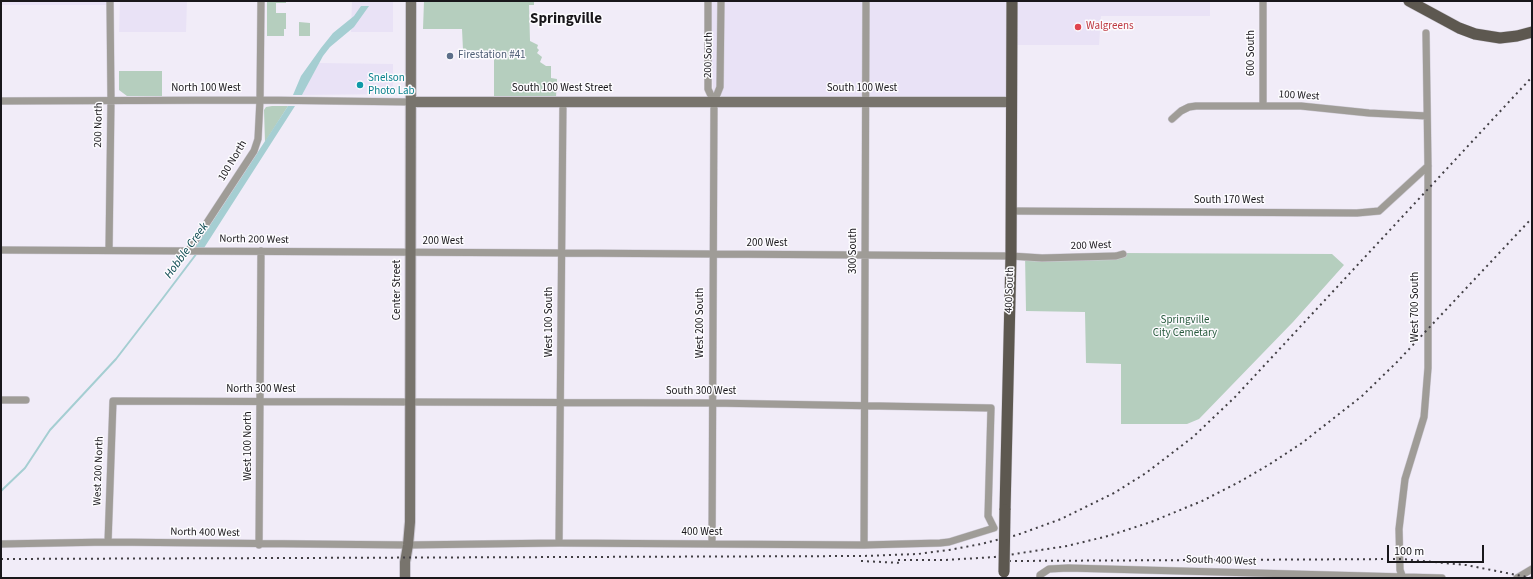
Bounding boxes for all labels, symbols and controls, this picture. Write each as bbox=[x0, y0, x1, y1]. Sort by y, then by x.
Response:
district label: Springville bbox=[530, 11, 602, 29]
place label: Walgreens bbox=[1086, 20, 1134, 34]
marker: Walgreens bbox=[1073, 22, 1083, 32]
street label: 600 South bbox=[1245, 30, 1259, 76]
street label: 200 South bbox=[702, 32, 716, 78]
place label: Firestation #41 bbox=[458, 49, 526, 63]
marker: Firestation #41 bbox=[445, 51, 455, 61]
place label: Snelson Photo Lab bbox=[368, 72, 415, 98]
marker: Snelson Photo Lab bbox=[355, 80, 365, 90]
street label: North 100 West bbox=[171, 82, 241, 96]
street label: South 100 West Street bbox=[512, 82, 612, 96]
street label: South 100 West bbox=[827, 82, 897, 96]
street label: 100 West bbox=[1278, 88, 1320, 104]
street label: 200 North bbox=[92, 102, 106, 148]
street label: 100 North bbox=[216, 138, 250, 184]
street label: South 170 West bbox=[1194, 194, 1264, 208]
water label: Hobble Creek bbox=[162, 220, 212, 282]
street label: 300 South bbox=[847, 228, 861, 274]
street label: North 200 West bbox=[219, 233, 289, 247]
street label: 200 West bbox=[423, 235, 463, 249]
street label: 200 West bbox=[747, 237, 787, 251]
street label: 200 West bbox=[1070, 239, 1112, 253]
street label: Center Street bbox=[391, 260, 405, 320]
street label: 400 South bbox=[1003, 267, 1017, 313]
street label: West 700 South bbox=[1409, 272, 1423, 342]
street label: West 100 South bbox=[543, 287, 557, 357]
street label: West 200 South bbox=[694, 288, 708, 358]
park label: Springville City Cemetary bbox=[1153, 314, 1217, 340]
street label: North 300 West bbox=[226, 383, 296, 397]
street label: South 300 West bbox=[666, 385, 736, 399]
street label: West 100 North bbox=[242, 411, 256, 481]
street label: West 200 North bbox=[91, 436, 107, 506]
street label: North 400 West bbox=[170, 526, 240, 540]
street label: 400 West bbox=[682, 526, 722, 540]
scale bar bbox=[1389, 537, 1486, 563]
text: 100 m bbox=[1394, 543, 1424, 560]
street label: South 400 West bbox=[1186, 553, 1256, 569]

